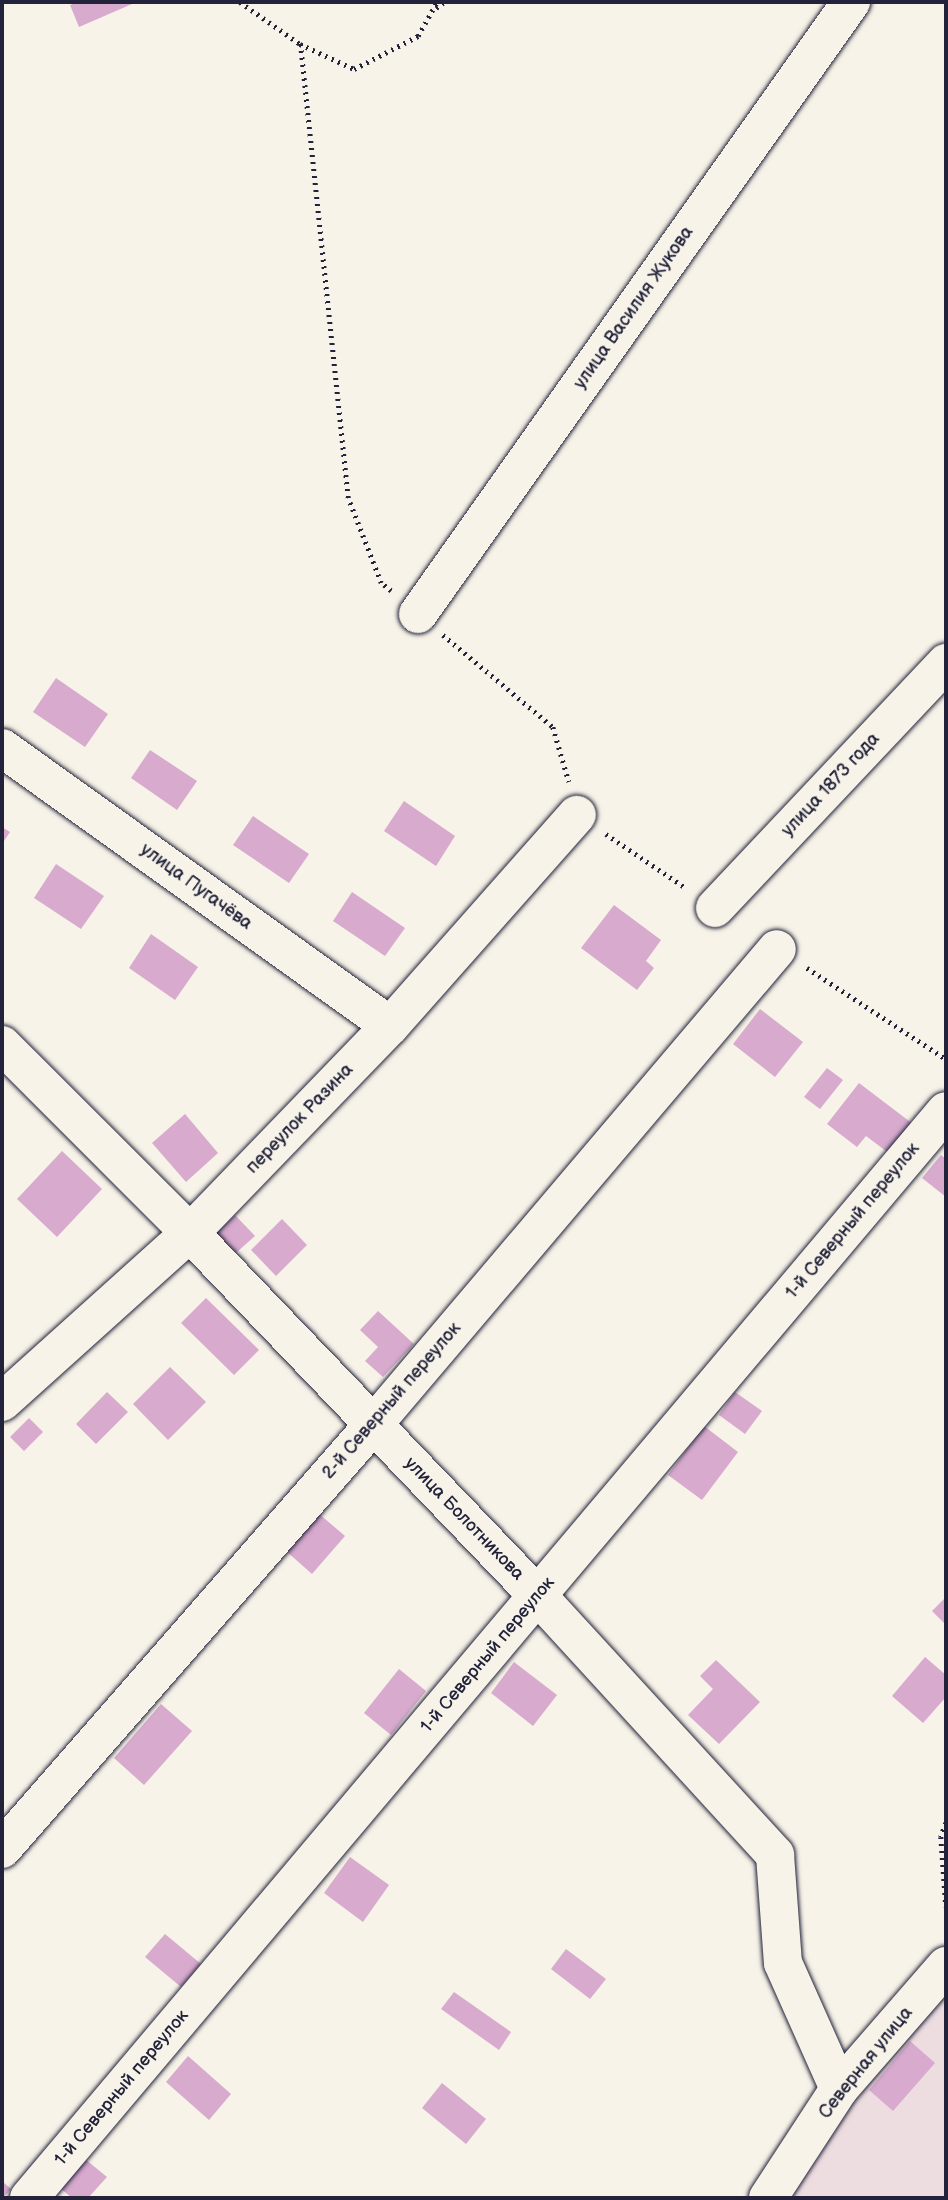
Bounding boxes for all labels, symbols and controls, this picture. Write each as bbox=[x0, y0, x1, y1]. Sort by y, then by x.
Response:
street label: улица Василия Жукова bbox=[570, 223, 698, 393]
street label: улица 1873 года bbox=[777, 729, 885, 841]
street label: улица Пугачёва bbox=[136, 839, 256, 935]
street label: переулок Разина bbox=[242, 1060, 358, 1178]
street label: 1-й Северный переулок bbox=[781, 1139, 925, 1303]
street label: 2-й Северный переулок bbox=[318, 1318, 466, 1484]
street label: улица Болотникова bbox=[400, 1453, 528, 1585]
street label: 1-й Северный переулок bbox=[416, 1573, 560, 1737]
street label: Северная улица bbox=[814, 2003, 918, 2123]
street label: 1-й Северный переулок bbox=[50, 2006, 194, 2170]

